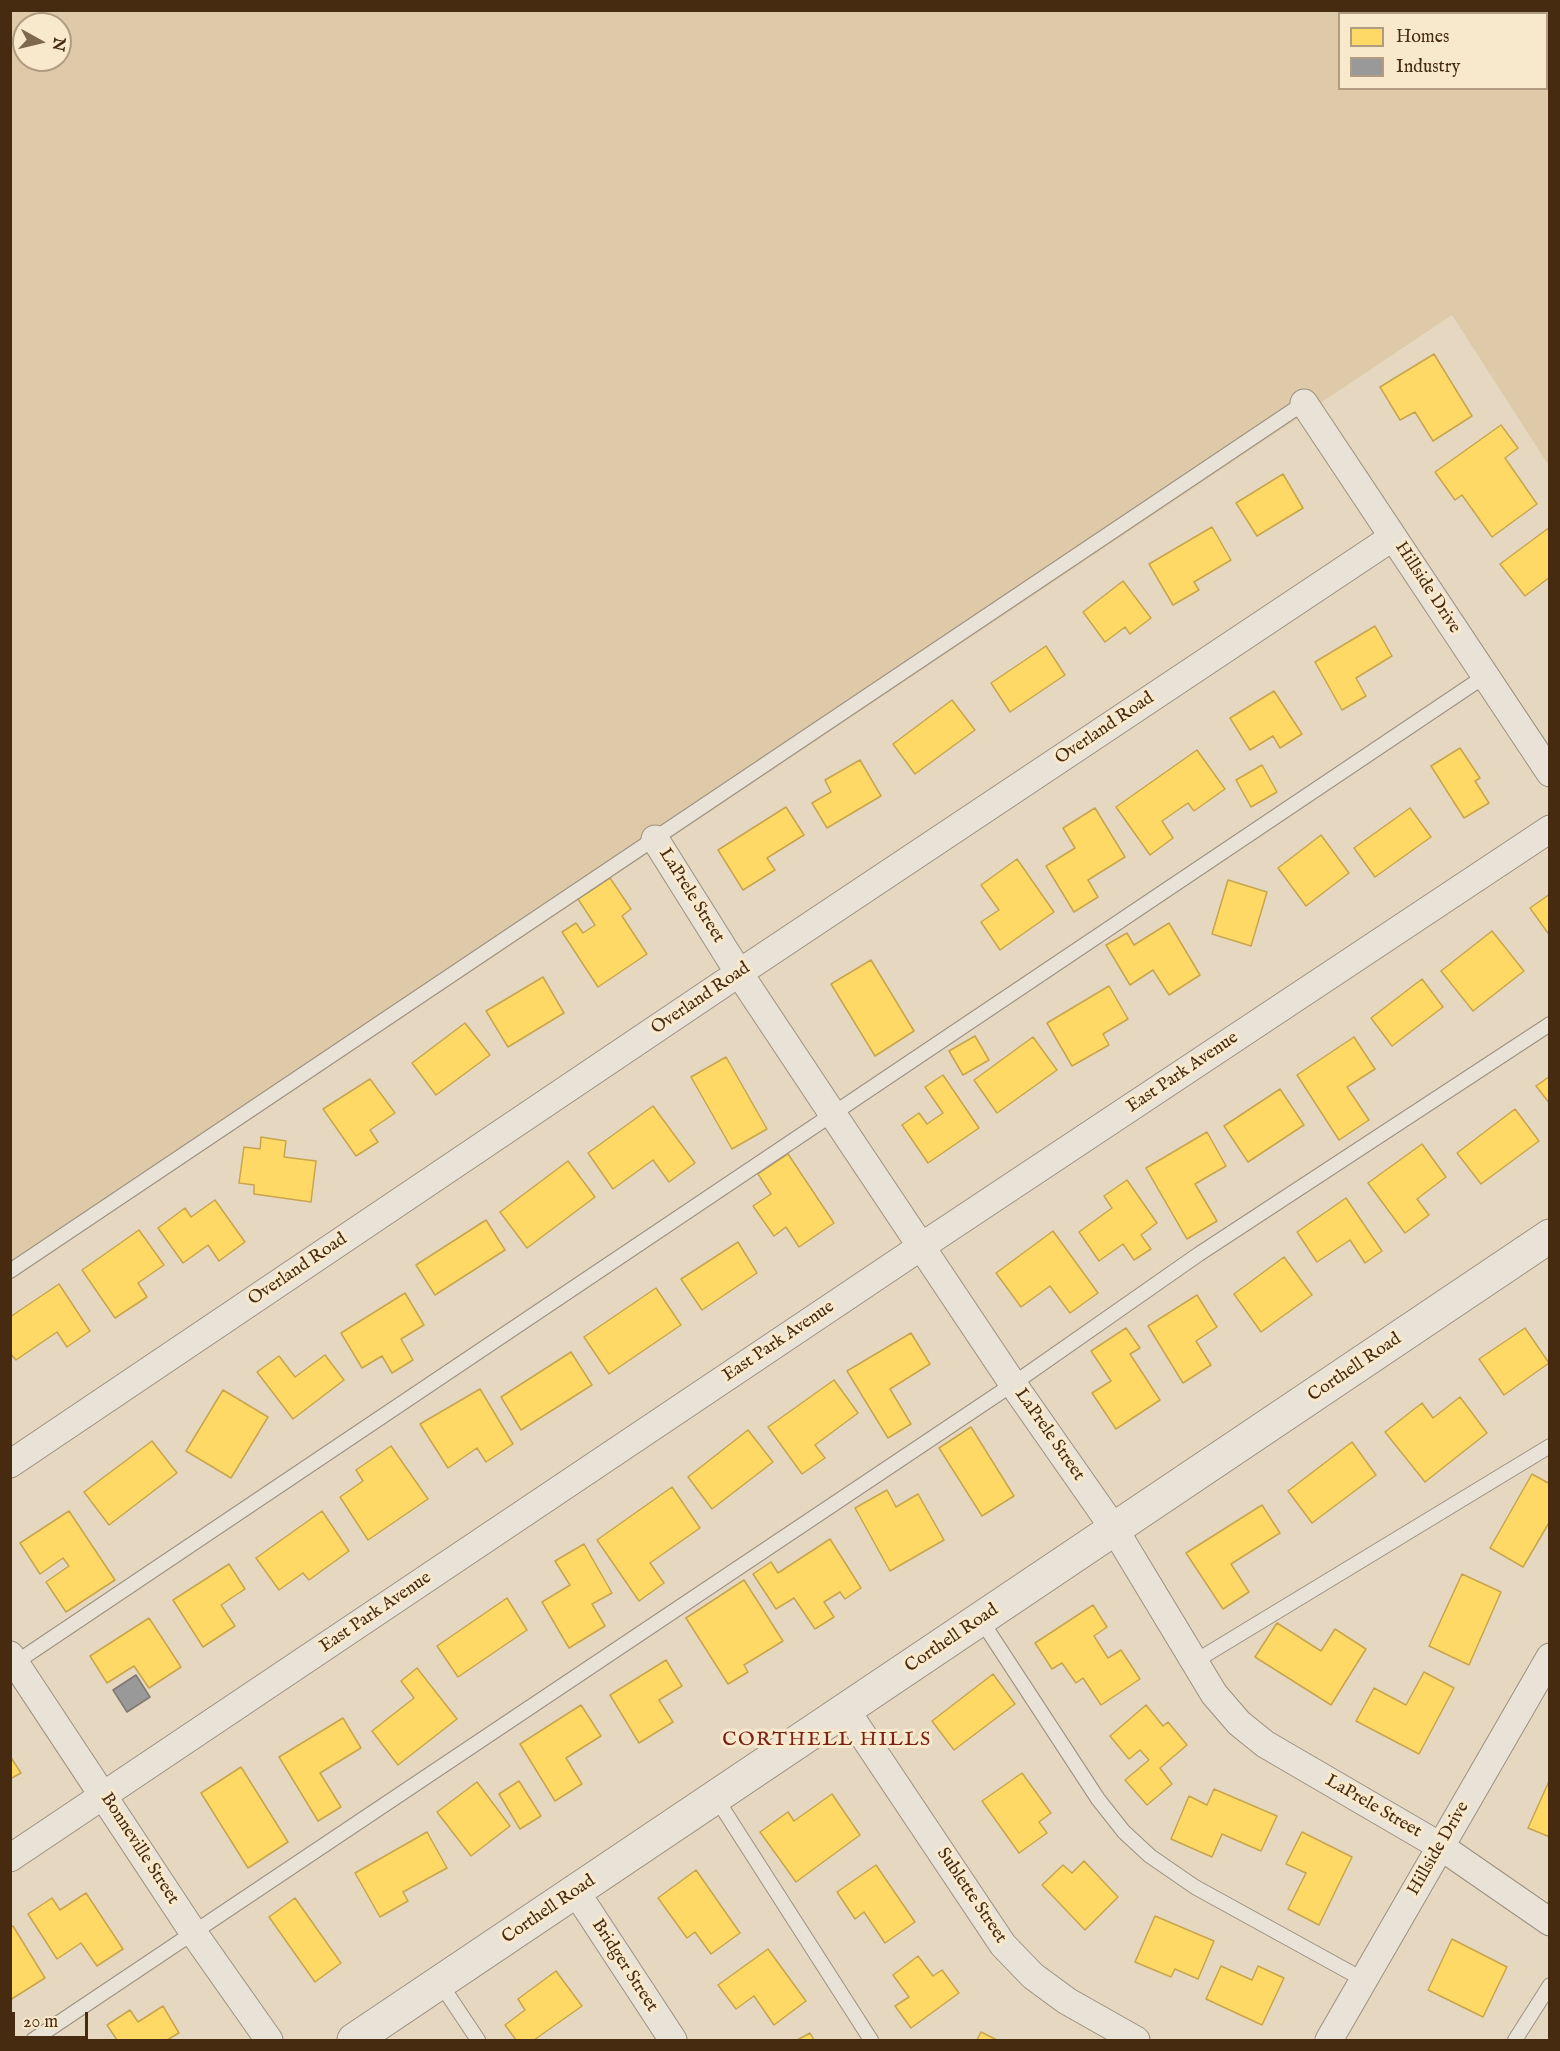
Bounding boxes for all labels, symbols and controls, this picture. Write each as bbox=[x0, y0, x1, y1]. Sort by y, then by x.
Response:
north arrow bbox=[12, 12, 72, 72]
legend bbox=[1338, 12, 1548, 90]
text: Homes bbox=[1396, 26, 1449, 49]
text: N bbox=[47, 36, 69, 52]
text: Industry bbox=[1396, 56, 1460, 79]
street label: Hillside Drive bbox=[1389, 538, 1465, 638]
street label: Overland Road bbox=[1052, 688, 1158, 770]
street label: LaPrele Street bbox=[653, 845, 729, 947]
street label: Overland Road bbox=[648, 958, 754, 1040]
street label: East Park Avenue bbox=[1123, 1028, 1243, 1118]
street label: Overland Road bbox=[245, 1229, 351, 1311]
street label: East Park Avenue bbox=[719, 1297, 839, 1387]
street label: Corthell Road bbox=[1304, 1329, 1406, 1407]
street label: LaPrele Street bbox=[1009, 1385, 1089, 1485]
street label: East Park Avenue bbox=[316, 1568, 436, 1658]
street label: Corthell Road bbox=[901, 1600, 1003, 1678]
district label: CORTHELL HILLS bbox=[722, 1729, 932, 1753]
street label: LaPrele Street bbox=[1321, 1771, 1425, 1843]
street label: Bonneville Street bbox=[95, 1789, 183, 1909]
street label: Hillside Drive bbox=[1403, 1798, 1475, 1900]
street label: Sublette Street bbox=[931, 1844, 1011, 1948]
street label: Corthell Road bbox=[498, 1871, 600, 1949]
street label: Bridger Street bbox=[586, 1916, 662, 2016]
scale bar bbox=[15, 2000, 92, 2038]
text: 20 m bbox=[23, 2011, 58, 2034]

